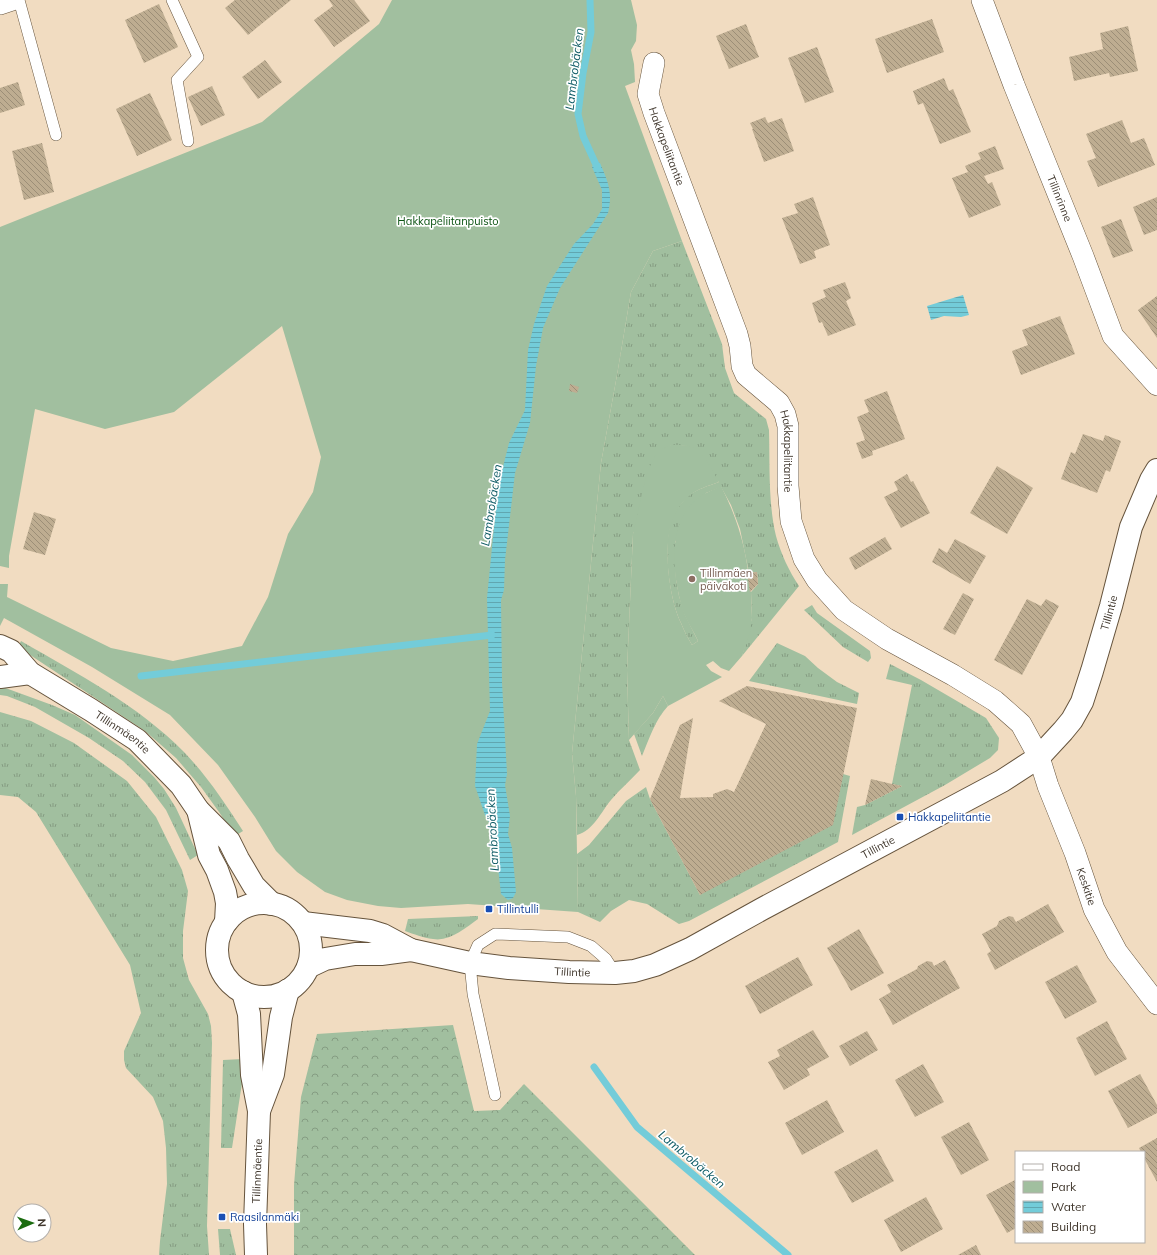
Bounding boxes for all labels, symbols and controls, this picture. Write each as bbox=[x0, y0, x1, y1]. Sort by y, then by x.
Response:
water label: Lambrobäcken bbox=[562, 27, 586, 111]
street label: Hakkapeliitantie bbox=[646, 105, 688, 187]
street label: Tillinrinne bbox=[1044, 173, 1075, 224]
park label: Hakkapeliitanpuisto bbox=[397, 214, 499, 228]
street label: Hakkapeliitantie bbox=[777, 408, 796, 493]
water label: Lambrobäcken bbox=[477, 463, 505, 547]
place label: Tillinmäen päiväkoti bbox=[700, 566, 752, 593]
marker: Tillinmäen päiväkoti bbox=[687, 574, 697, 584]
street label: Tillintie bbox=[1097, 594, 1120, 632]
street label: Tillinmäentie bbox=[92, 707, 153, 756]
water label: Lambrobäcken bbox=[482, 788, 502, 872]
place label: Hakkapeliitantie bbox=[908, 810, 991, 824]
marker: Hakkapeliitantie bbox=[895, 812, 905, 822]
street label: Tillintie bbox=[859, 832, 897, 862]
street label: Keskitie bbox=[1073, 866, 1099, 907]
place label: Tillintulli bbox=[497, 902, 539, 916]
marker: Tillintulli bbox=[484, 904, 494, 914]
street label: Tillintie bbox=[554, 964, 590, 979]
water label: Lambrobäcken bbox=[656, 1127, 728, 1191]
street label: Tillinmäentie bbox=[249, 1138, 265, 1204]
legend bbox=[1015, 1151, 1145, 1243]
text: Road bbox=[1051, 1159, 1080, 1174]
text: Park bbox=[1051, 1179, 1077, 1194]
text: Water bbox=[1051, 1199, 1087, 1214]
north arrow bbox=[12, 1203, 52, 1243]
place label: Raasilanmäki bbox=[230, 1210, 299, 1224]
marker: Raasilanmäki bbox=[217, 1212, 227, 1222]
text: N bbox=[35, 1218, 49, 1227]
text: Building bbox=[1051, 1219, 1096, 1234]

